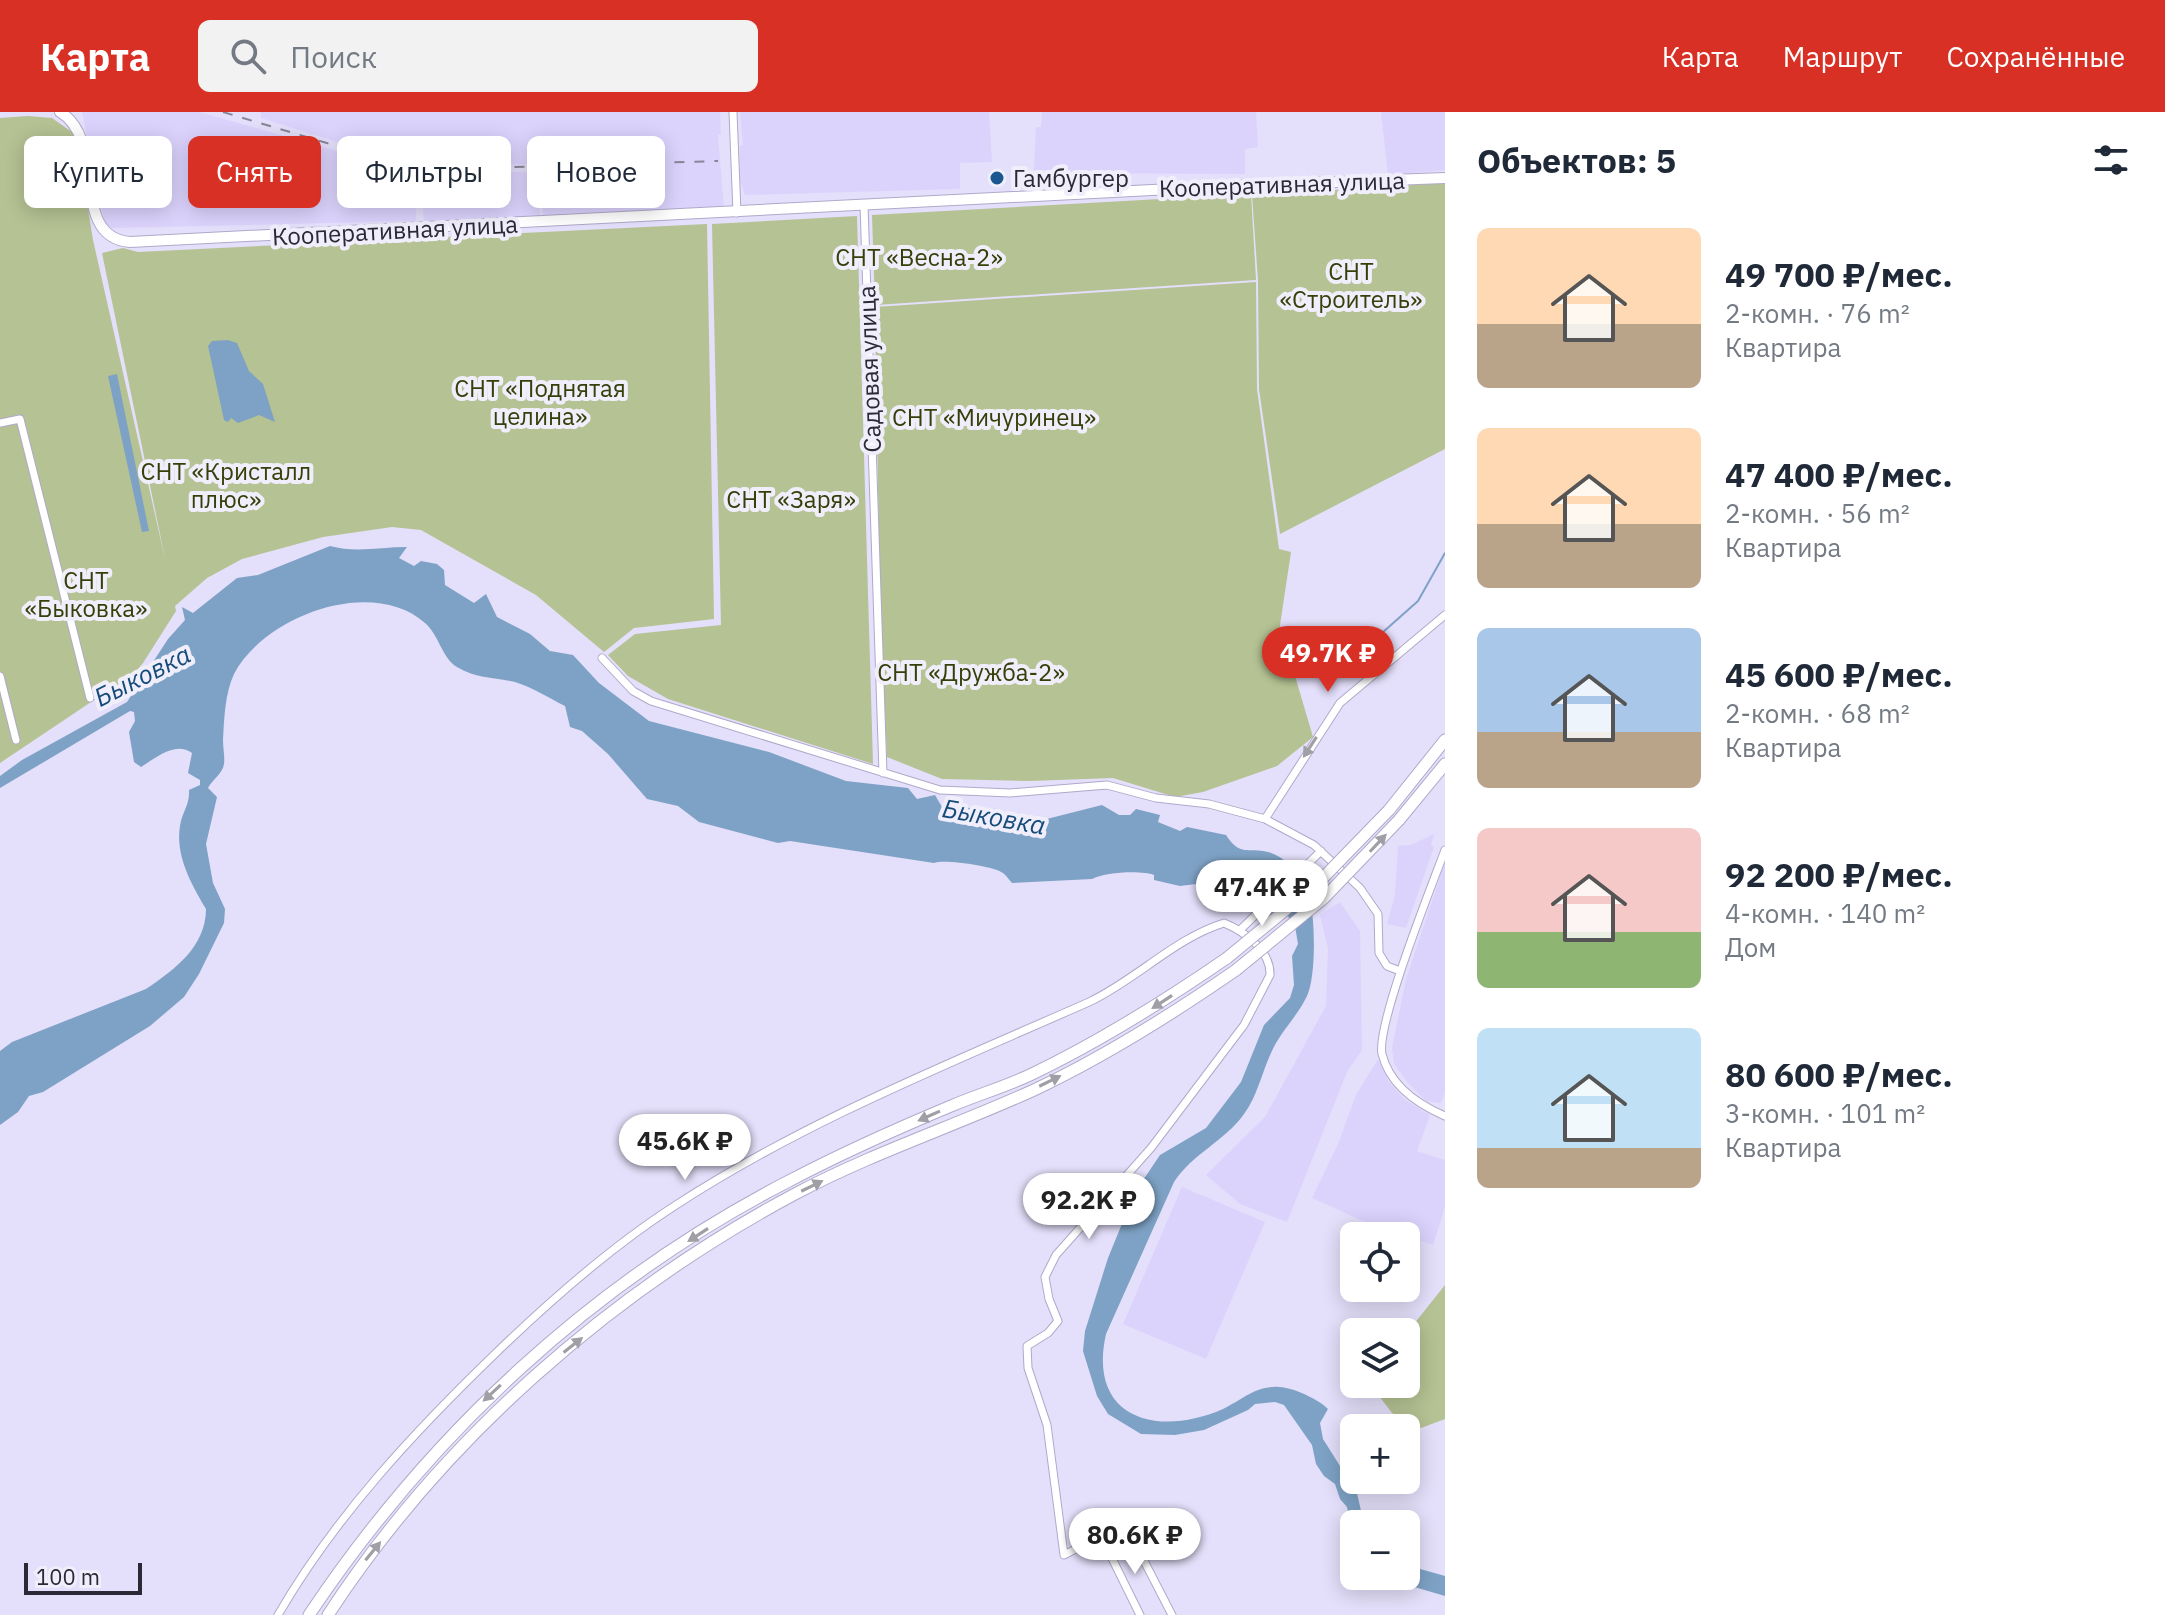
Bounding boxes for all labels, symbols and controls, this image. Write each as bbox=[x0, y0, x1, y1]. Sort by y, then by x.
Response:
search box bbox=[198, 20, 758, 92]
text: Карта bbox=[40, 32, 150, 81]
icon: search bbox=[226, 34, 270, 78]
text: Поиск bbox=[290, 37, 377, 76]
text: Карта bbox=[1662, 38, 1739, 75]
text: Маршрут bbox=[1783, 38, 1902, 75]
text: Сохранённые bbox=[1946, 38, 2125, 75]
chip: Купить bbox=[24, 136, 172, 208]
chip: Снять bbox=[188, 136, 321, 208]
chip: Фильтры bbox=[337, 136, 511, 208]
chip: Новое bbox=[527, 136, 665, 208]
text: Объектов: 5 bbox=[1477, 138, 1676, 182]
icon: filters bbox=[2089, 138, 2133, 182]
place label: Гамбургер bbox=[1013, 162, 1129, 194]
street label: Кооперативная улица bbox=[1158, 164, 1406, 204]
marker: Гамбургер bbox=[988, 169, 1006, 187]
street label: Кооперативная улица bbox=[271, 208, 519, 252]
park label: СНТ «Весна-2» bbox=[835, 241, 1003, 273]
text: 49 700 ₽/мес. bbox=[1725, 252, 1953, 296]
park label: СНТ «Строитель» bbox=[1280, 255, 1422, 315]
icon: home bbox=[1541, 260, 1637, 356]
street label: Садовая улица bbox=[850, 285, 888, 453]
text: 2-комн. · 76 m² bbox=[1725, 296, 1910, 330]
text: Квартира bbox=[1725, 330, 1842, 364]
park label: СНТ «Поднятая целина» bbox=[454, 372, 626, 432]
park label: СНТ «Мичуринец» bbox=[892, 401, 1096, 433]
text: 47 400 ₽/мес. bbox=[1725, 452, 1953, 496]
park label: СНТ «Кристалл плюс» bbox=[141, 455, 311, 515]
icon: home bbox=[1541, 460, 1637, 556]
park label: СНТ «Заря» bbox=[726, 483, 856, 515]
text: 2-комн. · 56 m² bbox=[1725, 496, 1910, 530]
text: Квартира bbox=[1725, 530, 1842, 564]
park label: СНТ «Быковка» bbox=[25, 564, 147, 624]
pin: 49.7K ₽ bbox=[1254, 626, 1402, 694]
text: 49.7K ₽ bbox=[1280, 635, 1376, 669]
water label: Быковка bbox=[88, 636, 196, 714]
text: 45 600 ₽/мес. bbox=[1725, 652, 1953, 696]
park label: СНТ «Дружба-2» bbox=[877, 656, 1065, 688]
icon: home bbox=[1541, 660, 1637, 756]
text: 2-комн. · 68 m² bbox=[1725, 696, 1910, 730]
text: Квартира bbox=[1725, 730, 1842, 764]
one-way arrow bbox=[1304, 736, 1318, 758]
water label: Быковка bbox=[940, 790, 1048, 842]
one-way arrow bbox=[1368, 834, 1386, 853]
text: 92 200 ₽/мес. bbox=[1725, 852, 1953, 896]
pin: 47.4K ₽ bbox=[1188, 860, 1336, 928]
icon: home bbox=[1541, 860, 1637, 956]
text: 47.4K ₽ bbox=[1214, 869, 1310, 903]
text: 4-комн. · 140 m² bbox=[1725, 896, 1925, 930]
text: Дом bbox=[1725, 930, 1776, 964]
one-way arrow bbox=[1151, 995, 1173, 1009]
text: 80 600 ₽/мес. bbox=[1725, 1052, 1953, 1096]
icon: home bbox=[1541, 1060, 1637, 1156]
one-way arrow bbox=[1039, 1075, 1062, 1088]
text: 3-комн. · 101 m² bbox=[1725, 1096, 1925, 1130]
one-way arrow bbox=[917, 1109, 941, 1122]
pin: 45.6K ₽ bbox=[611, 1114, 759, 1182]
text: 45.6K ₽ bbox=[637, 1123, 733, 1157]
text: Квартира bbox=[1725, 1130, 1842, 1164]
pin: 92.2K ₽ bbox=[1015, 1173, 1163, 1241]
one-way arrow bbox=[800, 1179, 823, 1192]
text: 92.2K ₽ bbox=[1041, 1182, 1137, 1216]
map controls bbox=[1340, 1222, 1420, 1590]
button: locate bbox=[1340, 1222, 1420, 1302]
one-way arrow bbox=[687, 1227, 709, 1241]
button: layers bbox=[1340, 1318, 1420, 1398]
one-way arrow bbox=[563, 1337, 583, 1354]
one-way arrow bbox=[483, 1383, 502, 1401]
button: + bbox=[1340, 1414, 1420, 1494]
pin: 80.6K ₽ bbox=[1061, 1508, 1209, 1576]
button: − bbox=[1340, 1510, 1420, 1590]
text: 80.6K ₽ bbox=[1087, 1517, 1183, 1551]
one-way arrow bbox=[364, 1542, 381, 1562]
scale bar bbox=[24, 1559, 142, 1595]
text: 100 m bbox=[36, 1562, 100, 1591]

